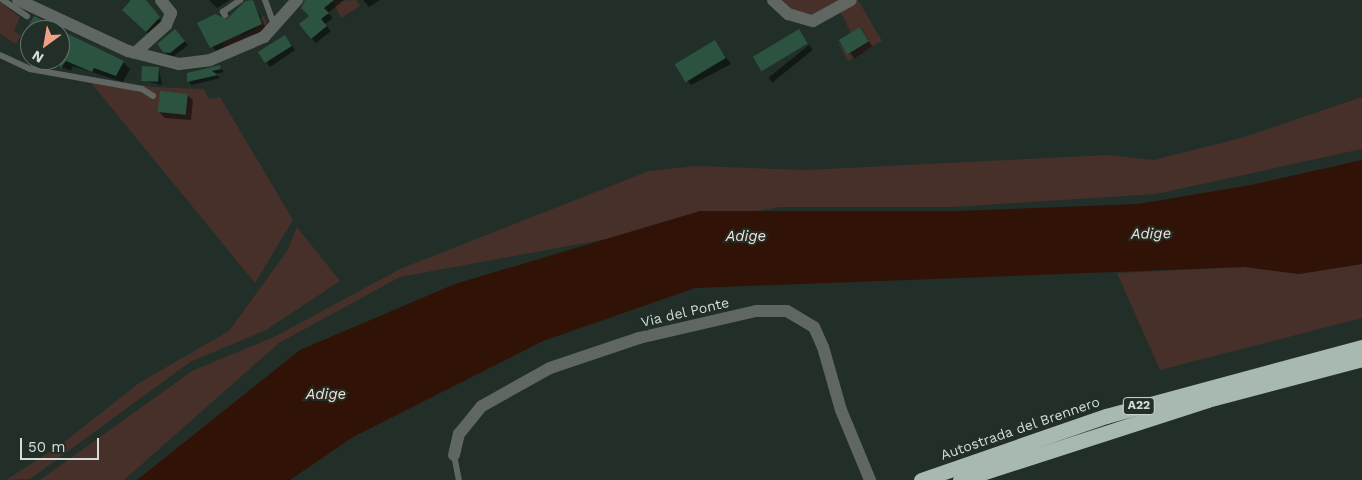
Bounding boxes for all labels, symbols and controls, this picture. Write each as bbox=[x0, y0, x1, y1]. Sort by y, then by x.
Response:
north arrow bbox=[20, 20, 70, 70]
text: N bbox=[29, 47, 46, 66]
water label: Adige bbox=[1131, 225, 1171, 243]
water label: Adige bbox=[726, 228, 766, 246]
street label: Via del Ponte bbox=[639, 294, 731, 330]
water label: Adige bbox=[306, 386, 346, 404]
street label: Autostrada del Brennero bbox=[938, 393, 1102, 463]
road number: A22 bbox=[1123, 396, 1155, 416]
scale bar bbox=[22, 428, 101, 460]
text: 50 m bbox=[28, 438, 65, 456]

